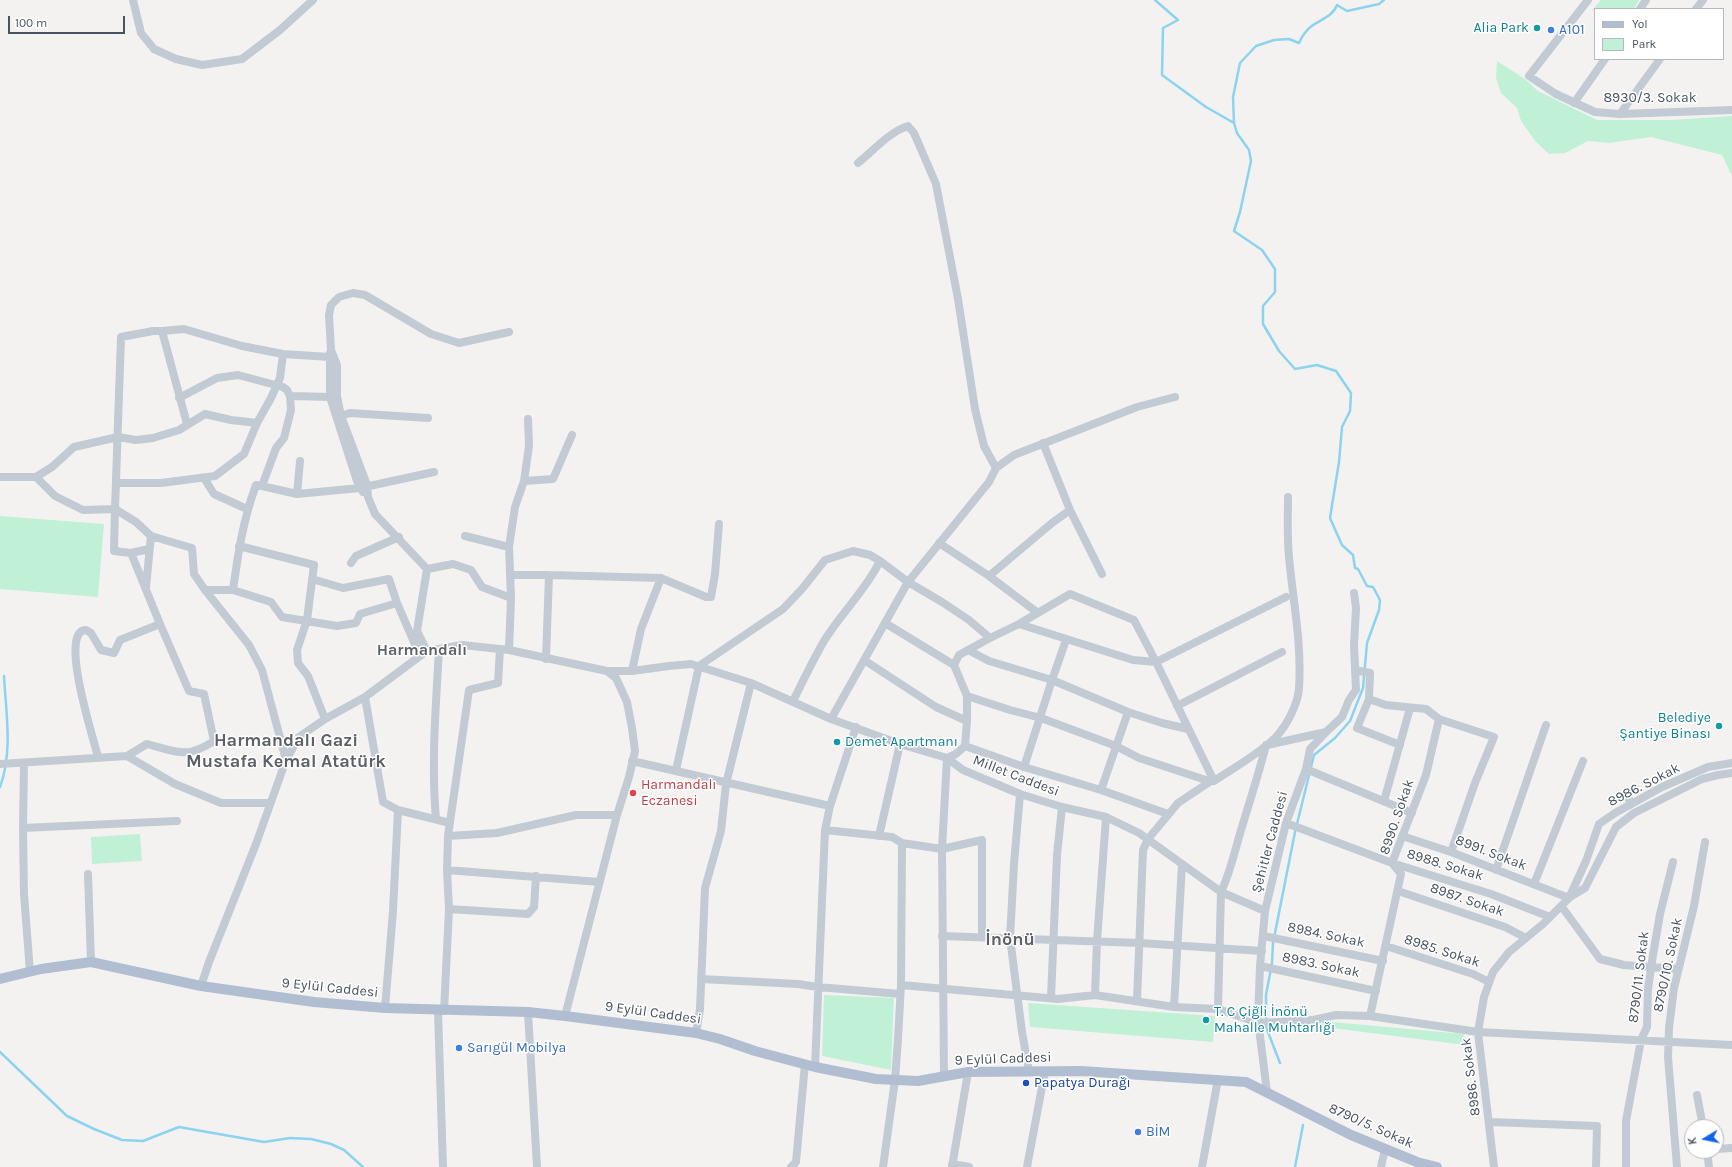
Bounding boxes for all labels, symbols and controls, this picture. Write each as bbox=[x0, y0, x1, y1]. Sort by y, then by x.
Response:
scale bar bbox=[10, 8, 127, 34]
legend bbox=[1594, 8, 1724, 60]
text: 100 m bbox=[15, 16, 47, 30]
text: Yol bbox=[1632, 17, 1648, 31]
place label: Alia Park bbox=[1473, 20, 1529, 36]
place label: A101 bbox=[1559, 22, 1585, 38]
marker: Alia Park bbox=[1532, 23, 1542, 33]
marker: A101 bbox=[1546, 25, 1556, 35]
text: Park bbox=[1632, 37, 1656, 51]
street label: 8930/3. Sokak bbox=[1603, 90, 1697, 106]
district label: Harmandalı bbox=[377, 640, 467, 660]
place label: Belediye Şantiye Binası bbox=[1619, 710, 1711, 742]
marker: Belediye Şantiye Binası bbox=[1714, 721, 1724, 731]
district label: Harmandalı Gazi Mustafa Kemal Atatürk bbox=[186, 730, 386, 772]
place label: Demet Apartmanı bbox=[845, 734, 958, 750]
marker: Demet Apartmanı bbox=[832, 737, 842, 747]
street label: Millet Caddesi bbox=[970, 752, 1062, 800]
street label: 8986. Sokak bbox=[1605, 760, 1683, 810]
place label: Harmandalı Eczanesi bbox=[641, 777, 716, 810]
street label: 8990. Sokak bbox=[1376, 777, 1418, 857]
marker: Harmandalı Eczanesi bbox=[628, 788, 638, 798]
street label: Şehitler Caddesi bbox=[1248, 789, 1292, 895]
street label: 8991. Sokak bbox=[1453, 832, 1529, 874]
street label: 8988. Sokak bbox=[1405, 845, 1485, 885]
street label: 8987. Sokak bbox=[1428, 879, 1506, 921]
street label: 8790/10. Sokak bbox=[1650, 916, 1686, 1014]
street label: 8984. Sokak bbox=[1286, 919, 1366, 951]
district label: İnönü bbox=[985, 929, 1035, 951]
street label: 8790/11. Sokak bbox=[1625, 930, 1653, 1024]
street label: 8985. Sokak bbox=[1402, 931, 1482, 971]
street label: 8983. Sokak bbox=[1281, 949, 1361, 981]
street label: 9 Eylül Caddesi bbox=[281, 975, 379, 1001]
street label: 9 Eylül Caddesi bbox=[604, 998, 702, 1028]
place label: T. C Çiğli İnönü Mahalle Muhtarlığı bbox=[1214, 1004, 1335, 1036]
marker: T. C Çiğli İnönü Mahalle Muhtarlığı bbox=[1201, 1015, 1211, 1025]
street label: 8986. Sokak bbox=[1458, 1037, 1484, 1117]
place label: Sarıgül Mobilya bbox=[467, 1040, 566, 1056]
marker: Sarıgül Mobilya bbox=[454, 1043, 464, 1053]
street label: 9 Eylül Caddesi bbox=[954, 1049, 1052, 1069]
place label: Papatya Durağı bbox=[1034, 1075, 1131, 1091]
marker: Papatya Durağı bbox=[1021, 1078, 1031, 1088]
street label: 8790/5. Sokak bbox=[1326, 1100, 1416, 1152]
north arrow bbox=[1684, 1119, 1724, 1159]
place label: BİM bbox=[1146, 1124, 1170, 1140]
marker: BİM bbox=[1133, 1127, 1143, 1137]
text: K bbox=[1686, 1136, 1700, 1146]

